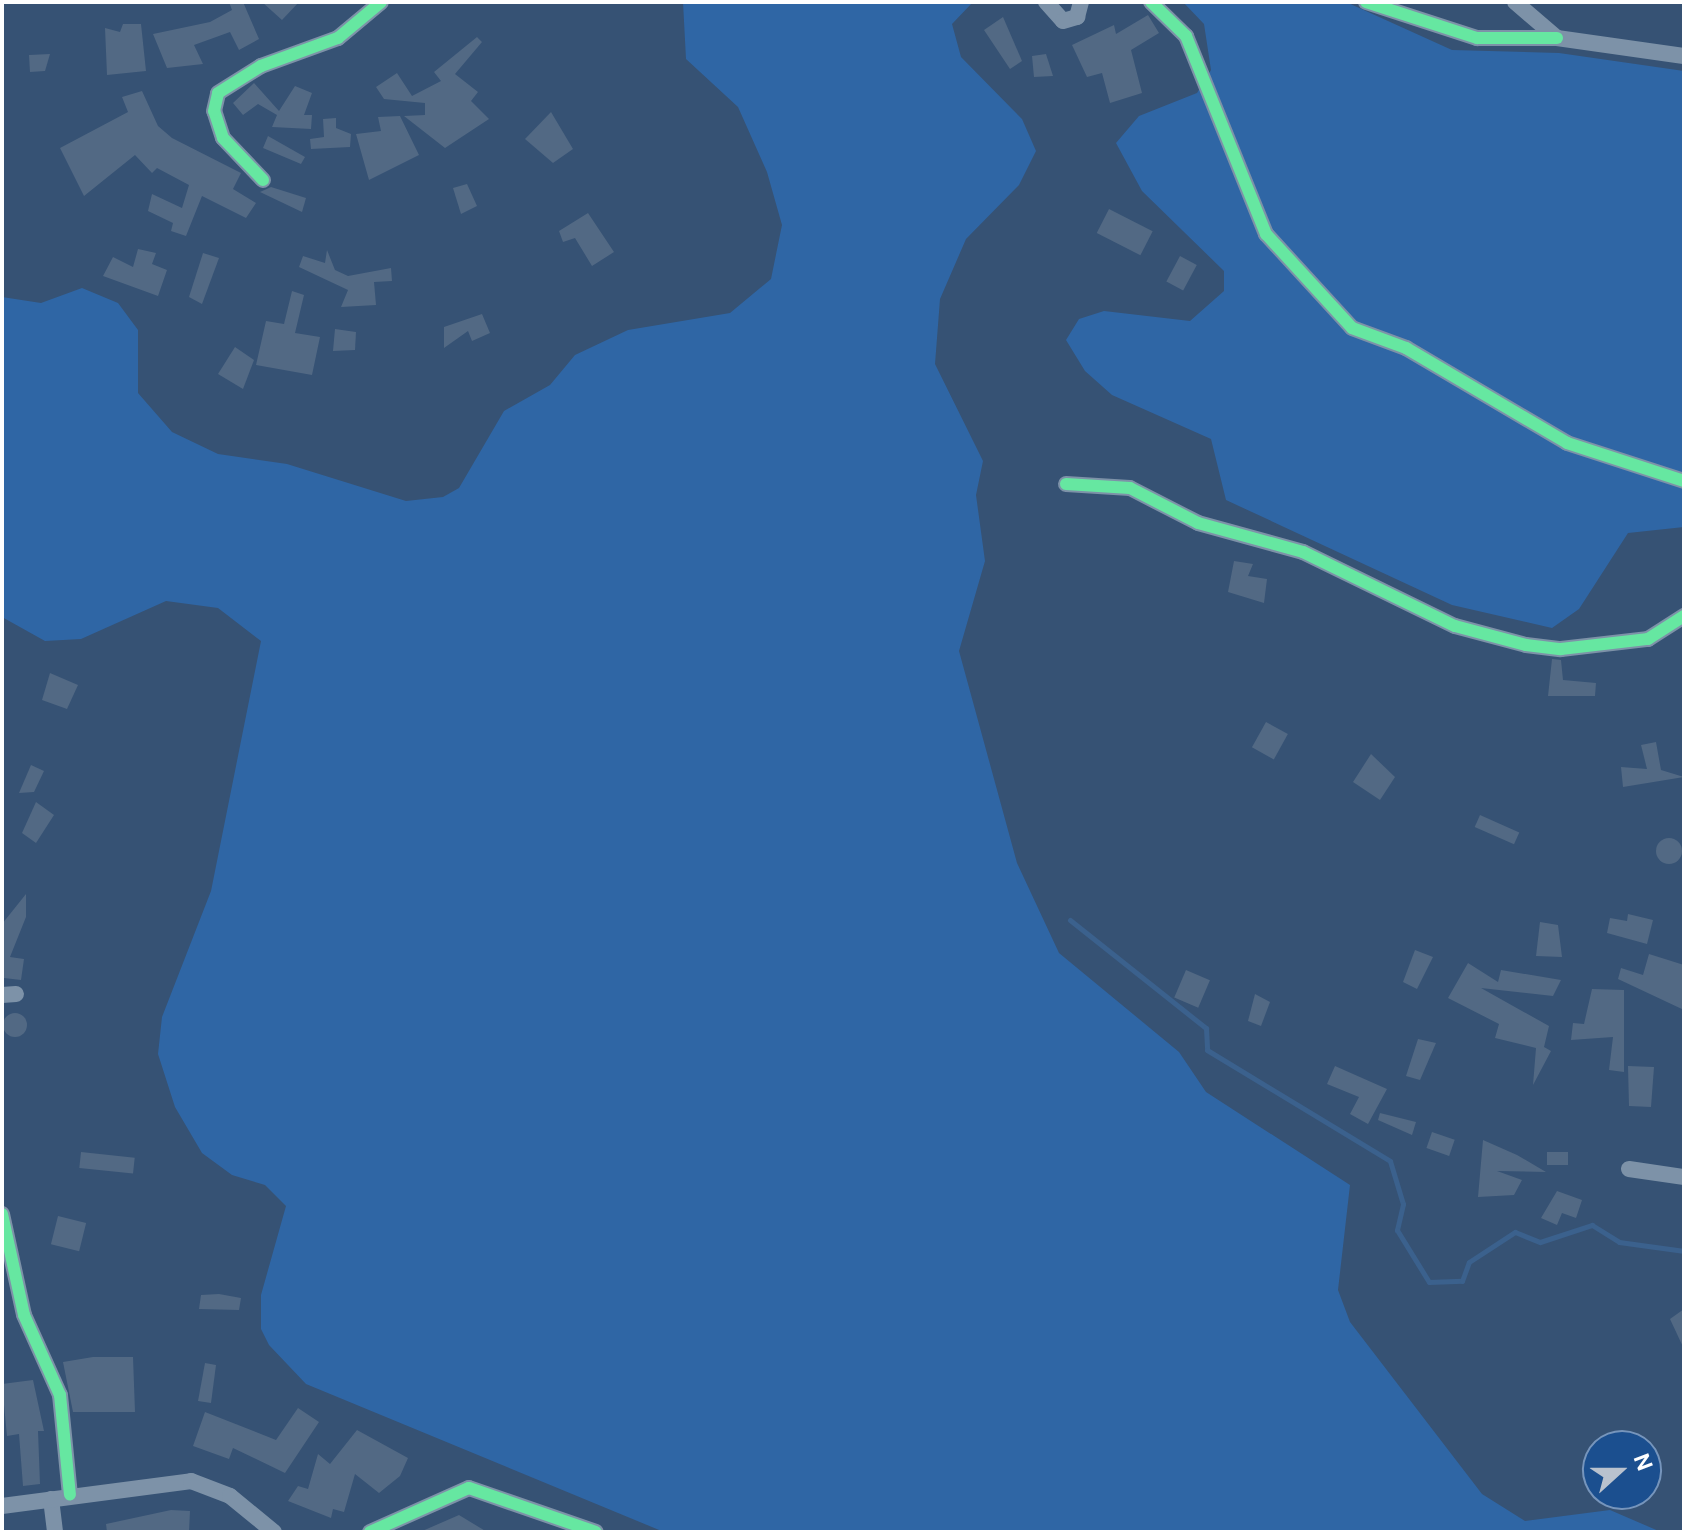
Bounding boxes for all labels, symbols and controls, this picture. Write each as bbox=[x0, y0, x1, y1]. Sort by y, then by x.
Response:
north arrow bbox=[1582, 1430, 1662, 1510]
text: N bbox=[1627, 1449, 1659, 1475]

